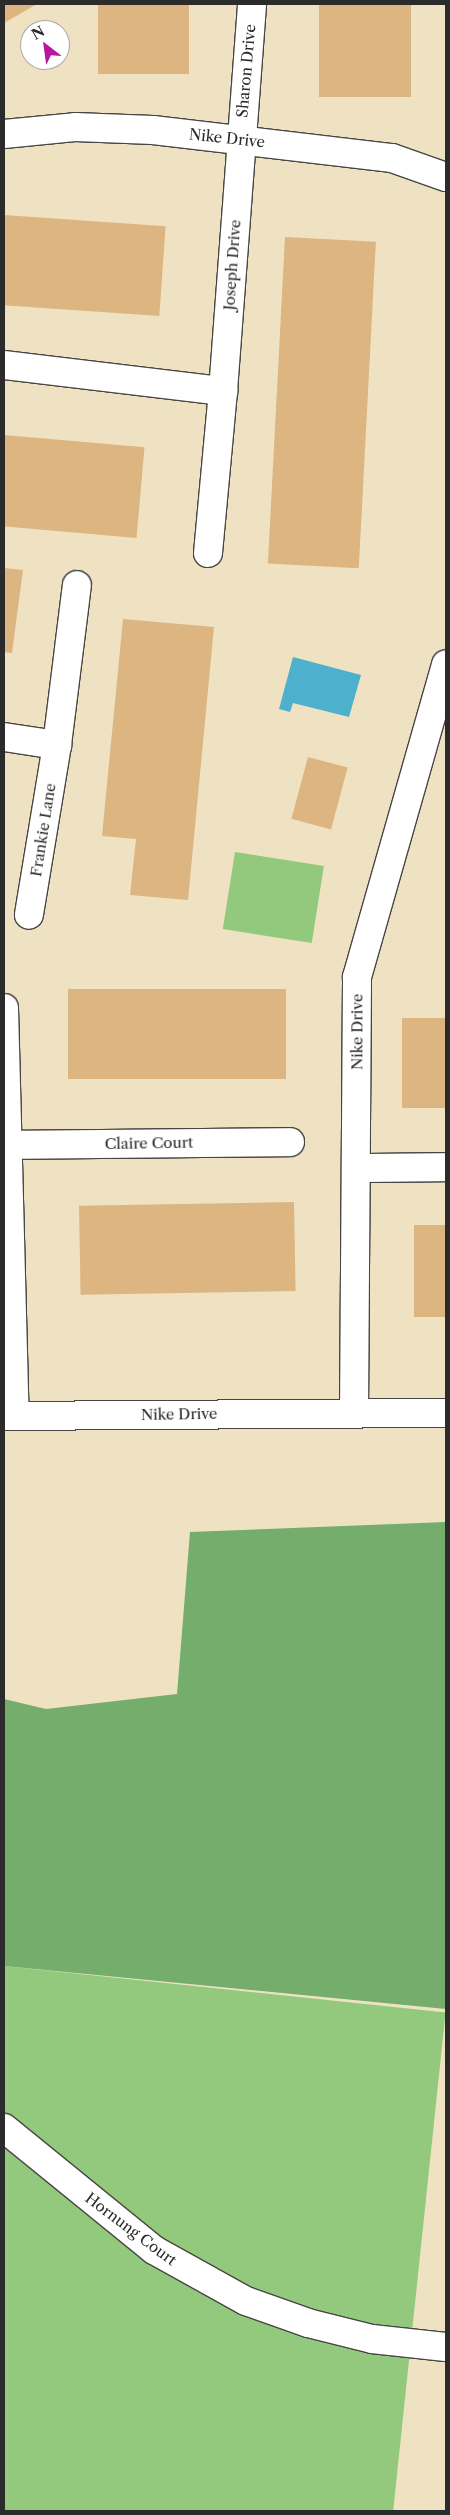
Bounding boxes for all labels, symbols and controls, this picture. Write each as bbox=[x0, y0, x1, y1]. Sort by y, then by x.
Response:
north arrow bbox=[20, 20, 70, 70]
text: N bbox=[28, 22, 48, 44]
street label: Sharon Drive bbox=[233, 23, 259, 119]
street label: Nike Drive bbox=[188, 125, 266, 151]
street label: Joseph Drive bbox=[220, 219, 244, 311]
street label: Frankie Lane bbox=[27, 782, 59, 878]
street label: Nike Drive bbox=[348, 994, 366, 1070]
street label: Claire Court bbox=[105, 1133, 193, 1153]
street label: Nike Drive bbox=[141, 1404, 217, 1424]
street label: Hornung Court bbox=[82, 2189, 180, 2269]

